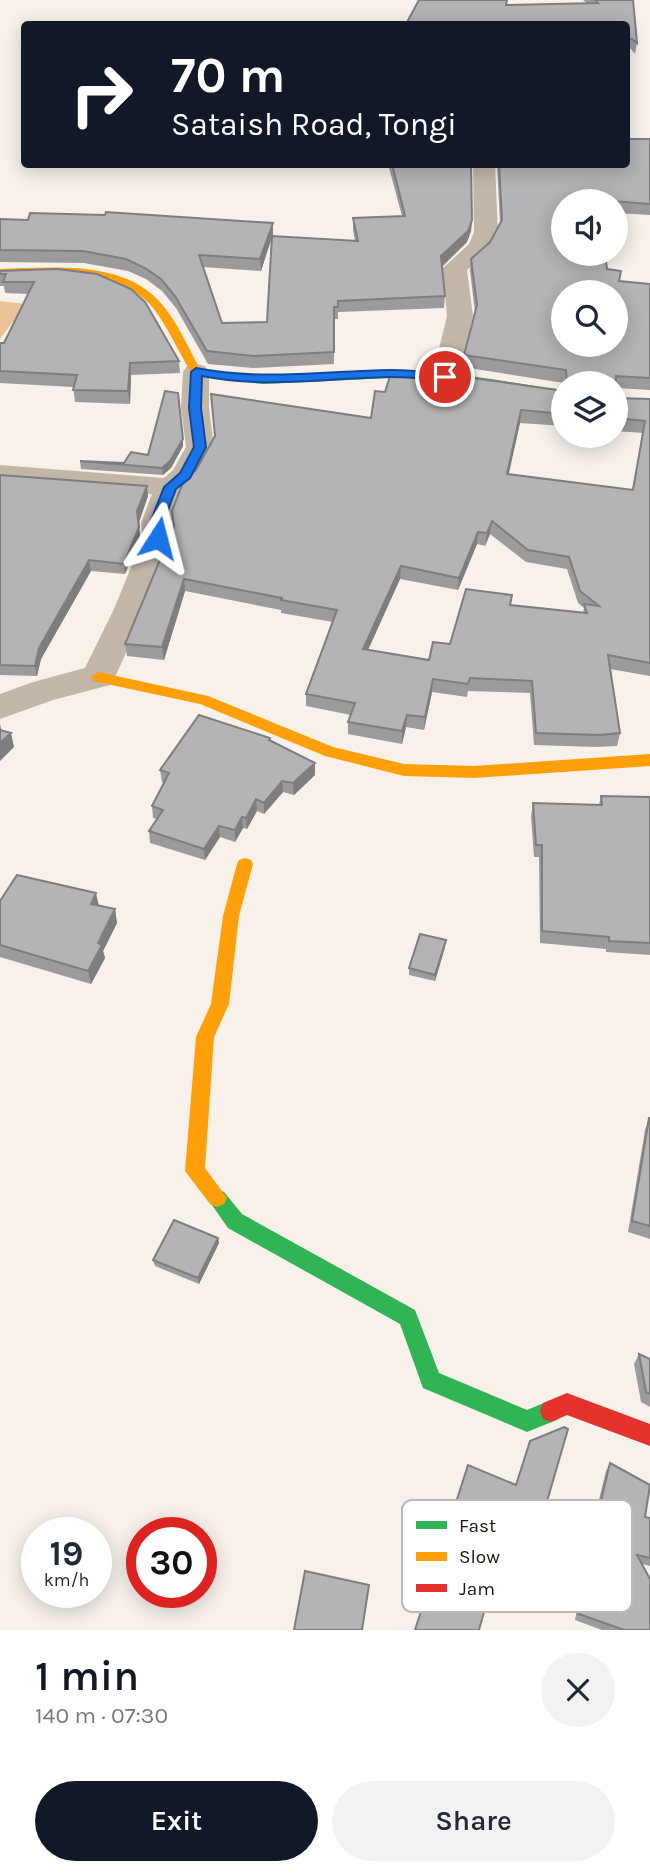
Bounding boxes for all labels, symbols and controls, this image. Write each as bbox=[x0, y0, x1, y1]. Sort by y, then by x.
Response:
text: 70 m bbox=[171, 47, 285, 104]
icon: right bbox=[56, 49, 147, 140]
text: Sataish Road, Tongi bbox=[171, 106, 457, 143]
map controls bbox=[551, 189, 628, 448]
button: sound bbox=[551, 189, 628, 266]
button: search bbox=[551, 280, 628, 357]
pin bbox=[415, 347, 475, 407]
icon: arrive bbox=[426, 358, 464, 396]
button: layers bbox=[551, 371, 628, 448]
position arrow bbox=[121, 501, 195, 575]
legend bbox=[402, 1500, 632, 1612]
text: Fast bbox=[459, 1515, 496, 1537]
speed limit sign: 30 bbox=[126, 1517, 217, 1608]
text: 19 bbox=[50, 1533, 83, 1574]
text: Slow bbox=[459, 1546, 500, 1568]
text: km/h bbox=[44, 1569, 89, 1591]
text: Jam bbox=[459, 1578, 495, 1600]
text: 1 min bbox=[35, 1651, 139, 1701]
button: close bbox=[541, 1653, 615, 1727]
text: 140 m · 07:30 bbox=[35, 1702, 168, 1729]
button: Exit bbox=[35, 1781, 318, 1861]
button: Share bbox=[332, 1781, 615, 1861]

